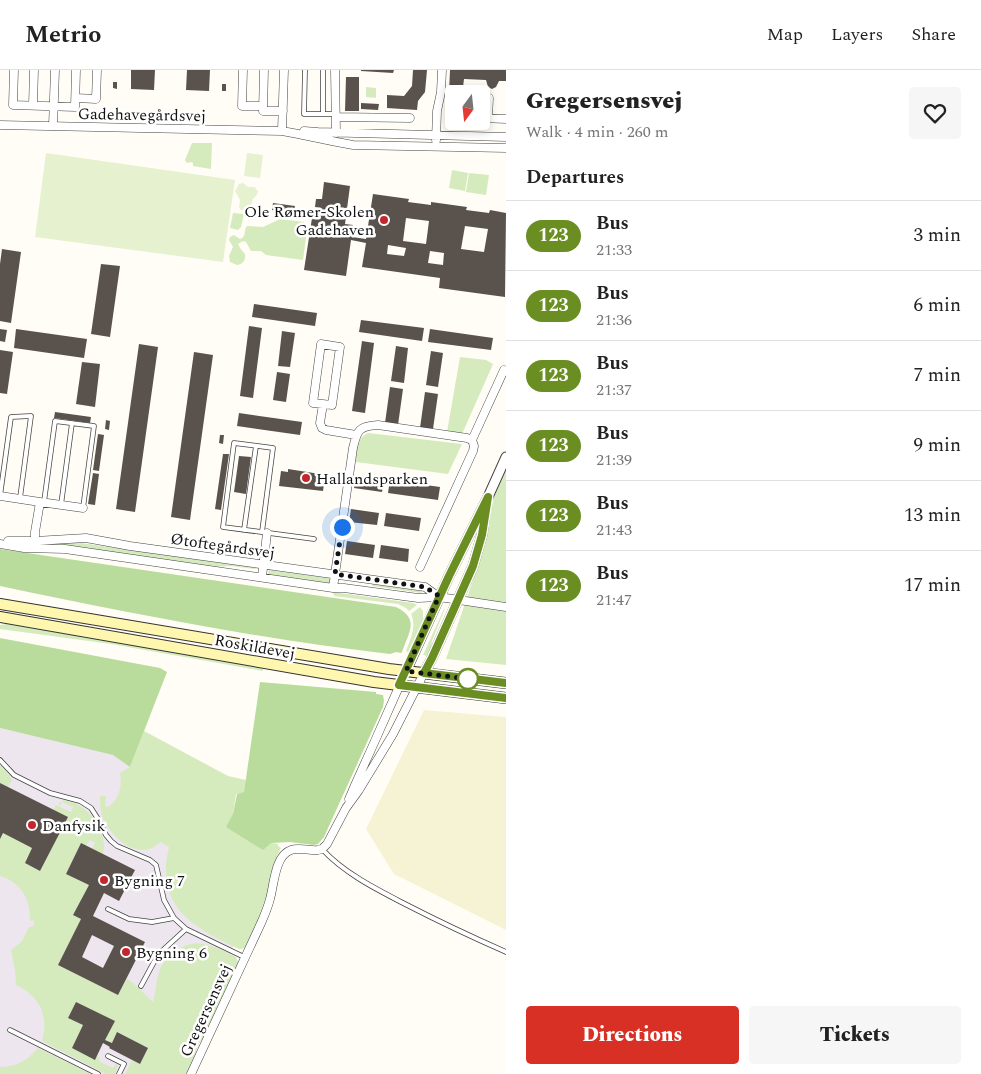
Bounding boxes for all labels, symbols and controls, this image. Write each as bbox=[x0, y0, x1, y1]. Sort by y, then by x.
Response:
text: Metrio bbox=[25, 17, 101, 53]
text: Map bbox=[767, 21, 803, 48]
text: Layers bbox=[831, 21, 883, 48]
text: Share bbox=[911, 21, 956, 48]
text: Gregersensvej bbox=[526, 83, 683, 119]
north arrow bbox=[445, 85, 490, 130]
map controls bbox=[445, 85, 490, 130]
button: heart bbox=[909, 87, 961, 139]
street label: Gadehavegårdsvej bbox=[78, 102, 206, 128]
text: Walk · 4 min · 260 m bbox=[526, 120, 669, 144]
text: Departures bbox=[526, 163, 624, 192]
place label: Ole Rømer-Skolen Gadehaven bbox=[244, 200, 374, 242]
text: Bus bbox=[596, 209, 629, 238]
marker: Ole Rømer-Skolen Gadehaven bbox=[378, 214, 390, 226]
text: 3 min bbox=[913, 221, 961, 250]
text: 123 bbox=[538, 222, 569, 249]
text: 21:33 bbox=[596, 238, 632, 262]
text: Bus bbox=[596, 279, 629, 308]
text: 6 min bbox=[913, 291, 961, 320]
text: 123 bbox=[538, 292, 569, 319]
text: 21:36 bbox=[596, 308, 632, 332]
text: Bus bbox=[596, 349, 629, 378]
text: 7 min bbox=[913, 361, 961, 390]
text: 123 bbox=[538, 362, 569, 389]
text: 21:37 bbox=[596, 378, 632, 402]
text: Bus bbox=[596, 419, 629, 448]
text: 9 min bbox=[913, 431, 961, 460]
text: 123 bbox=[538, 432, 569, 459]
text: 21:39 bbox=[596, 448, 632, 472]
place label: Hallandsparken bbox=[316, 467, 428, 491]
marker: Hallandsparken bbox=[300, 472, 312, 484]
text: Bus bbox=[596, 489, 629, 518]
text: 13 min bbox=[904, 501, 961, 530]
text: 123 bbox=[538, 502, 569, 529]
your location bbox=[330, 515, 355, 540]
text: 21:43 bbox=[596, 518, 632, 542]
street label: Øtoftegårdsvej bbox=[169, 527, 277, 565]
text: Bus bbox=[596, 559, 629, 588]
text: 17 min bbox=[904, 571, 961, 600]
text: 123 bbox=[538, 572, 569, 599]
text: 21:47 bbox=[596, 588, 632, 612]
street label: Roskildevej bbox=[213, 628, 297, 666]
unlabelled marker bbox=[457, 668, 479, 690]
place label: Danfysik bbox=[42, 814, 106, 838]
marker: Danfysik bbox=[26, 819, 38, 831]
place label: Bygning 7 bbox=[114, 869, 185, 893]
marker: Bygning 7 bbox=[98, 874, 110, 886]
place label: Bygning 6 bbox=[136, 941, 207, 965]
marker: Bygning 6 bbox=[120, 946, 132, 958]
street label: Gregersensvej bbox=[174, 960, 238, 1061]
button: Directions bbox=[526, 1006, 739, 1064]
button: Tickets bbox=[749, 1006, 961, 1064]

